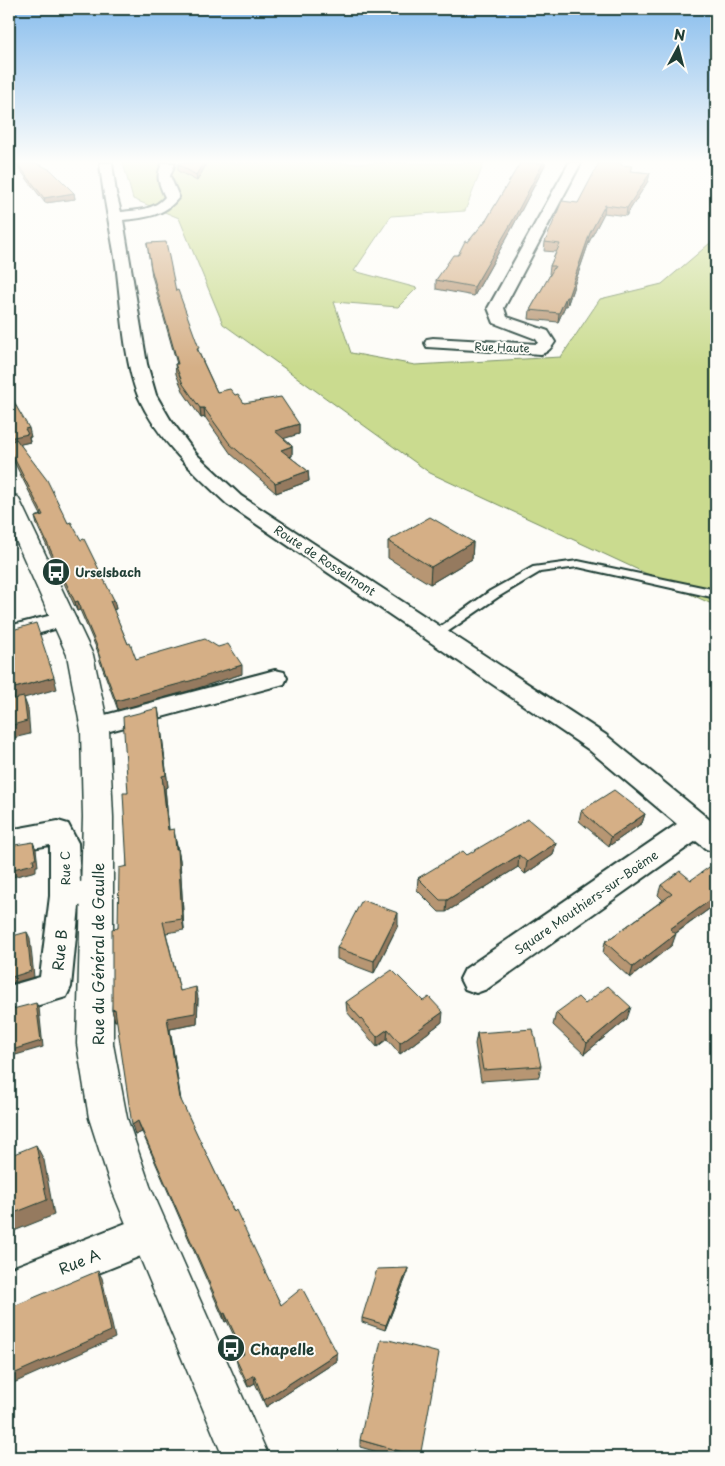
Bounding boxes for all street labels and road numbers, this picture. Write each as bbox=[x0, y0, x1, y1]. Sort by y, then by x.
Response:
street label: Rue Haute bbox=[474, 338, 530, 356]
street label: Route de Rosselmont bbox=[270, 520, 380, 600]
street label: Square Mouthiers-sur-Boëme bbox=[511, 845, 662, 959]
street label: Rue C bbox=[56, 851, 74, 885]
street label: Rue du Général de Gaulle bbox=[86, 863, 109, 1045]
street label: Rue B bbox=[45, 928, 73, 972]
street label: Rue A bbox=[55, 1242, 103, 1280]

